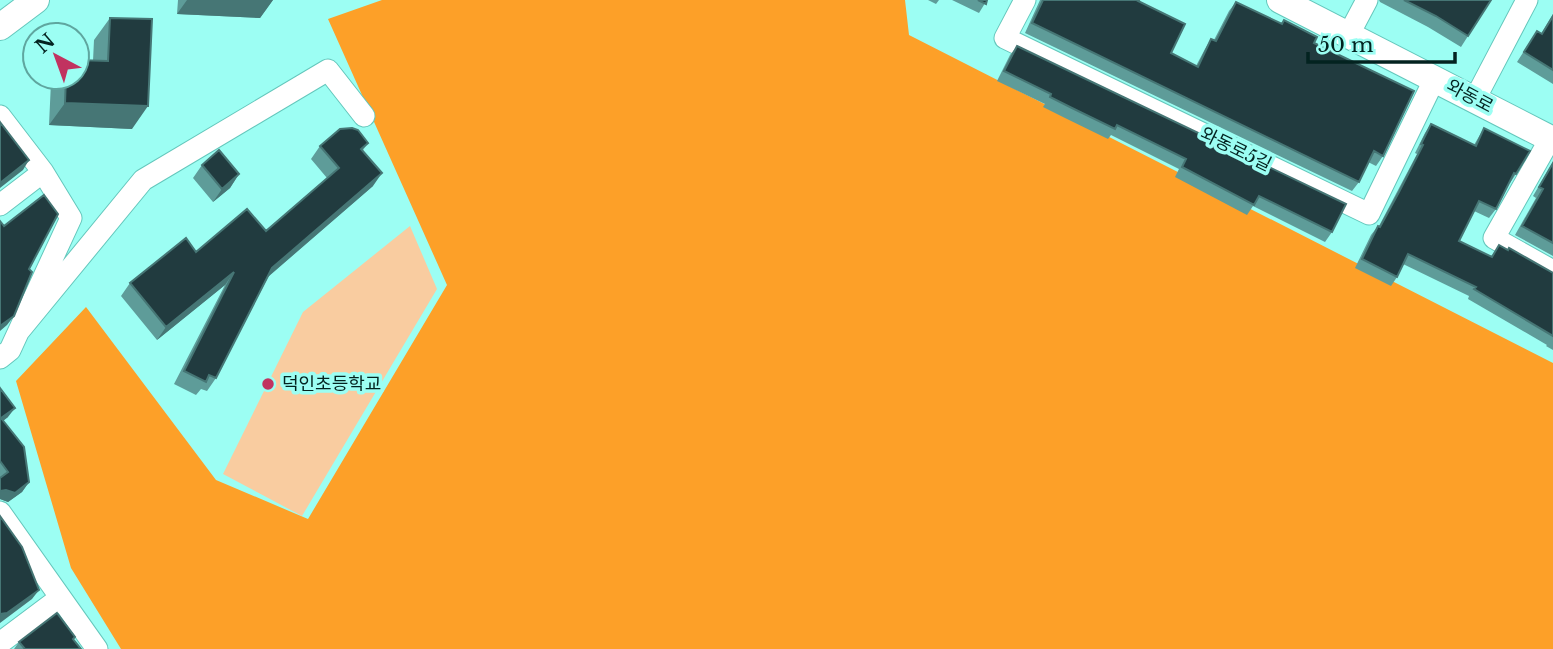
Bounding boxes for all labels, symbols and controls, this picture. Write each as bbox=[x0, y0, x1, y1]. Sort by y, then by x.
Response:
north arrow bbox=[21, 21, 91, 91]
scale bar bbox=[1308, 21, 1455, 65]
text: N bbox=[31, 29, 60, 58]
text: 50 m bbox=[1318, 32, 1374, 58]
street label: 와동로 bbox=[1443, 75, 1497, 117]
street label: 와동로5길 bbox=[1197, 122, 1275, 176]
place label: 덕인초등학교 bbox=[282, 373, 381, 395]
marker: 덕인초등학교 bbox=[260, 376, 276, 392]

